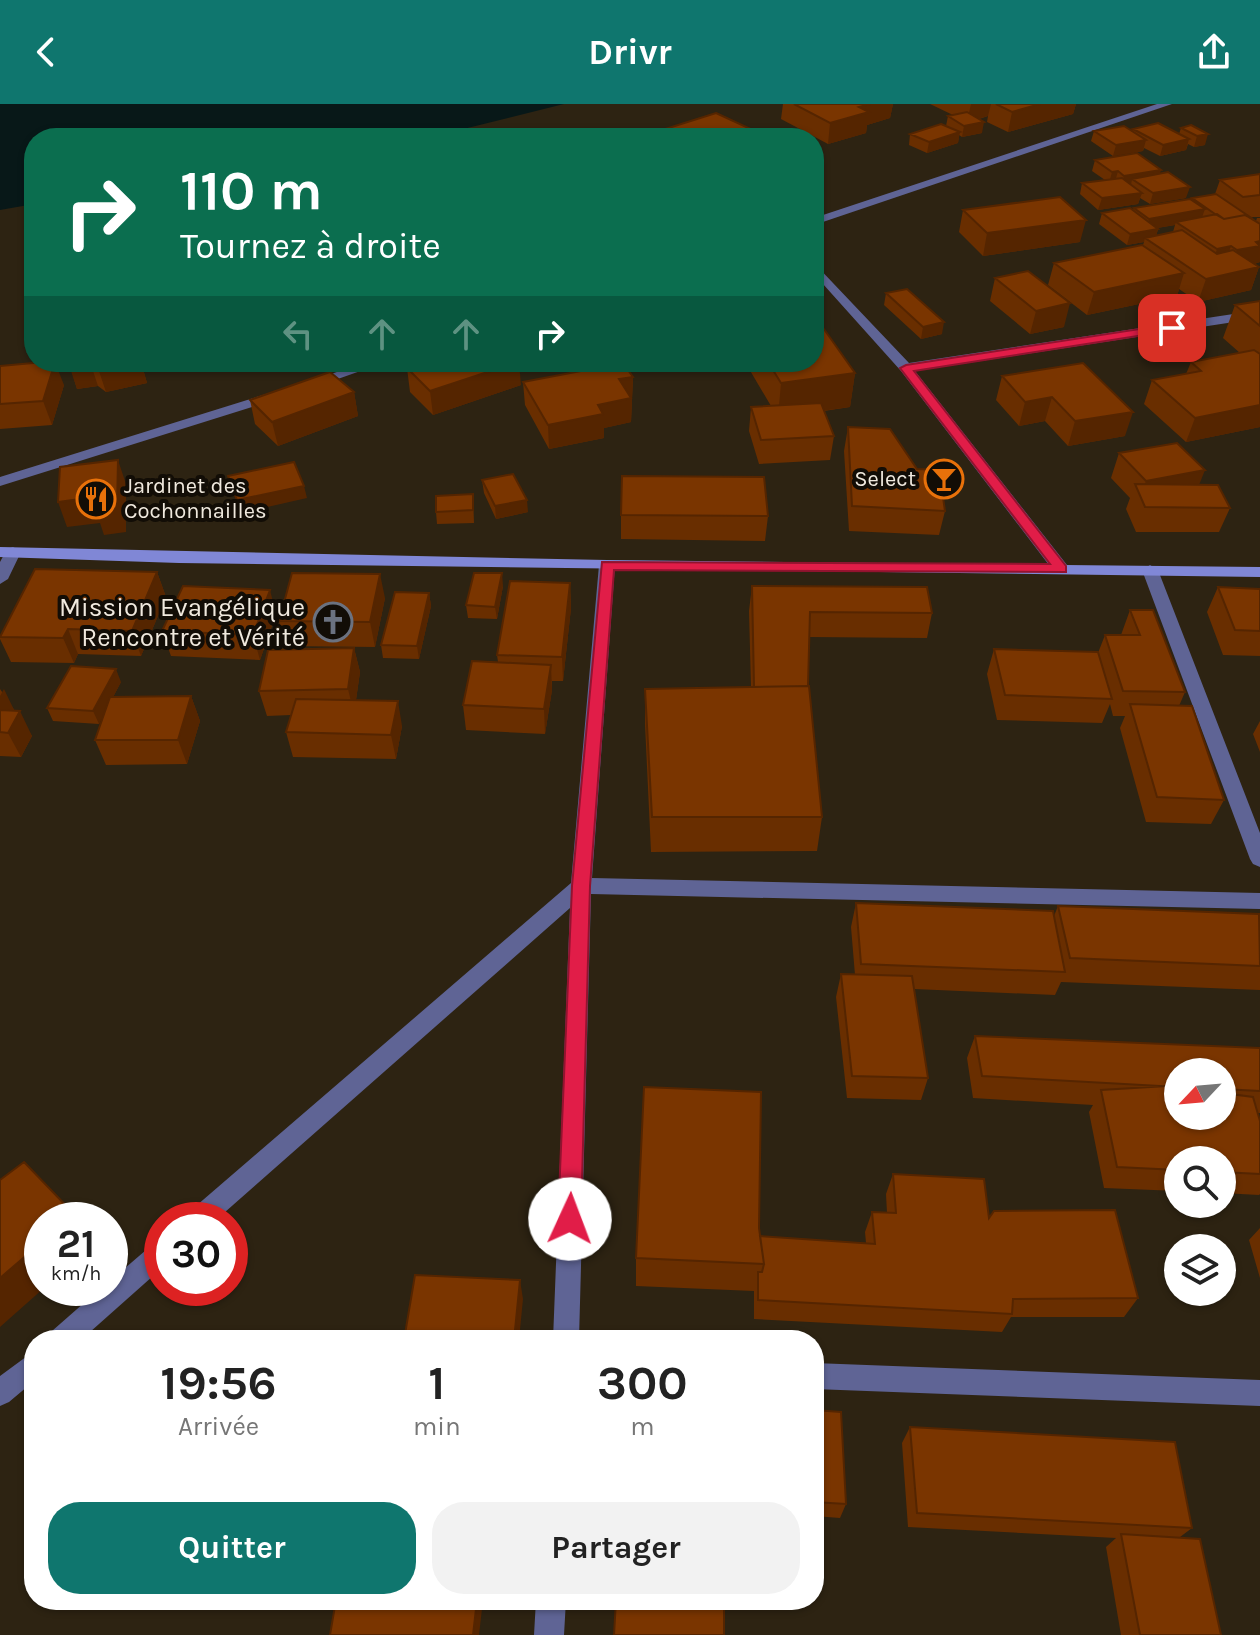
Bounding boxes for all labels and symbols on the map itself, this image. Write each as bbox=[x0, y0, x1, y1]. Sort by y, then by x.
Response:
pin bbox=[1138, 294, 1206, 362]
bar icon: Select bbox=[923, 458, 965, 500]
place label: Select bbox=[854, 466, 916, 492]
place label: Jardinet des Cochonnailles bbox=[124, 473, 267, 524]
restaurant icon: Jardinet des Cochonnailles bbox=[75, 478, 117, 520]
place label: Mission Evangélique Rencontre et Vérité bbox=[59, 592, 305, 653]
church icon: Mission Evangélique Rencontre et Vérité bbox=[312, 601, 354, 643]
north arrow bbox=[1164, 1058, 1236, 1130]
position arrow bbox=[528, 1177, 612, 1261]
speed limit sign: 30 bbox=[144, 1202, 248, 1306]

